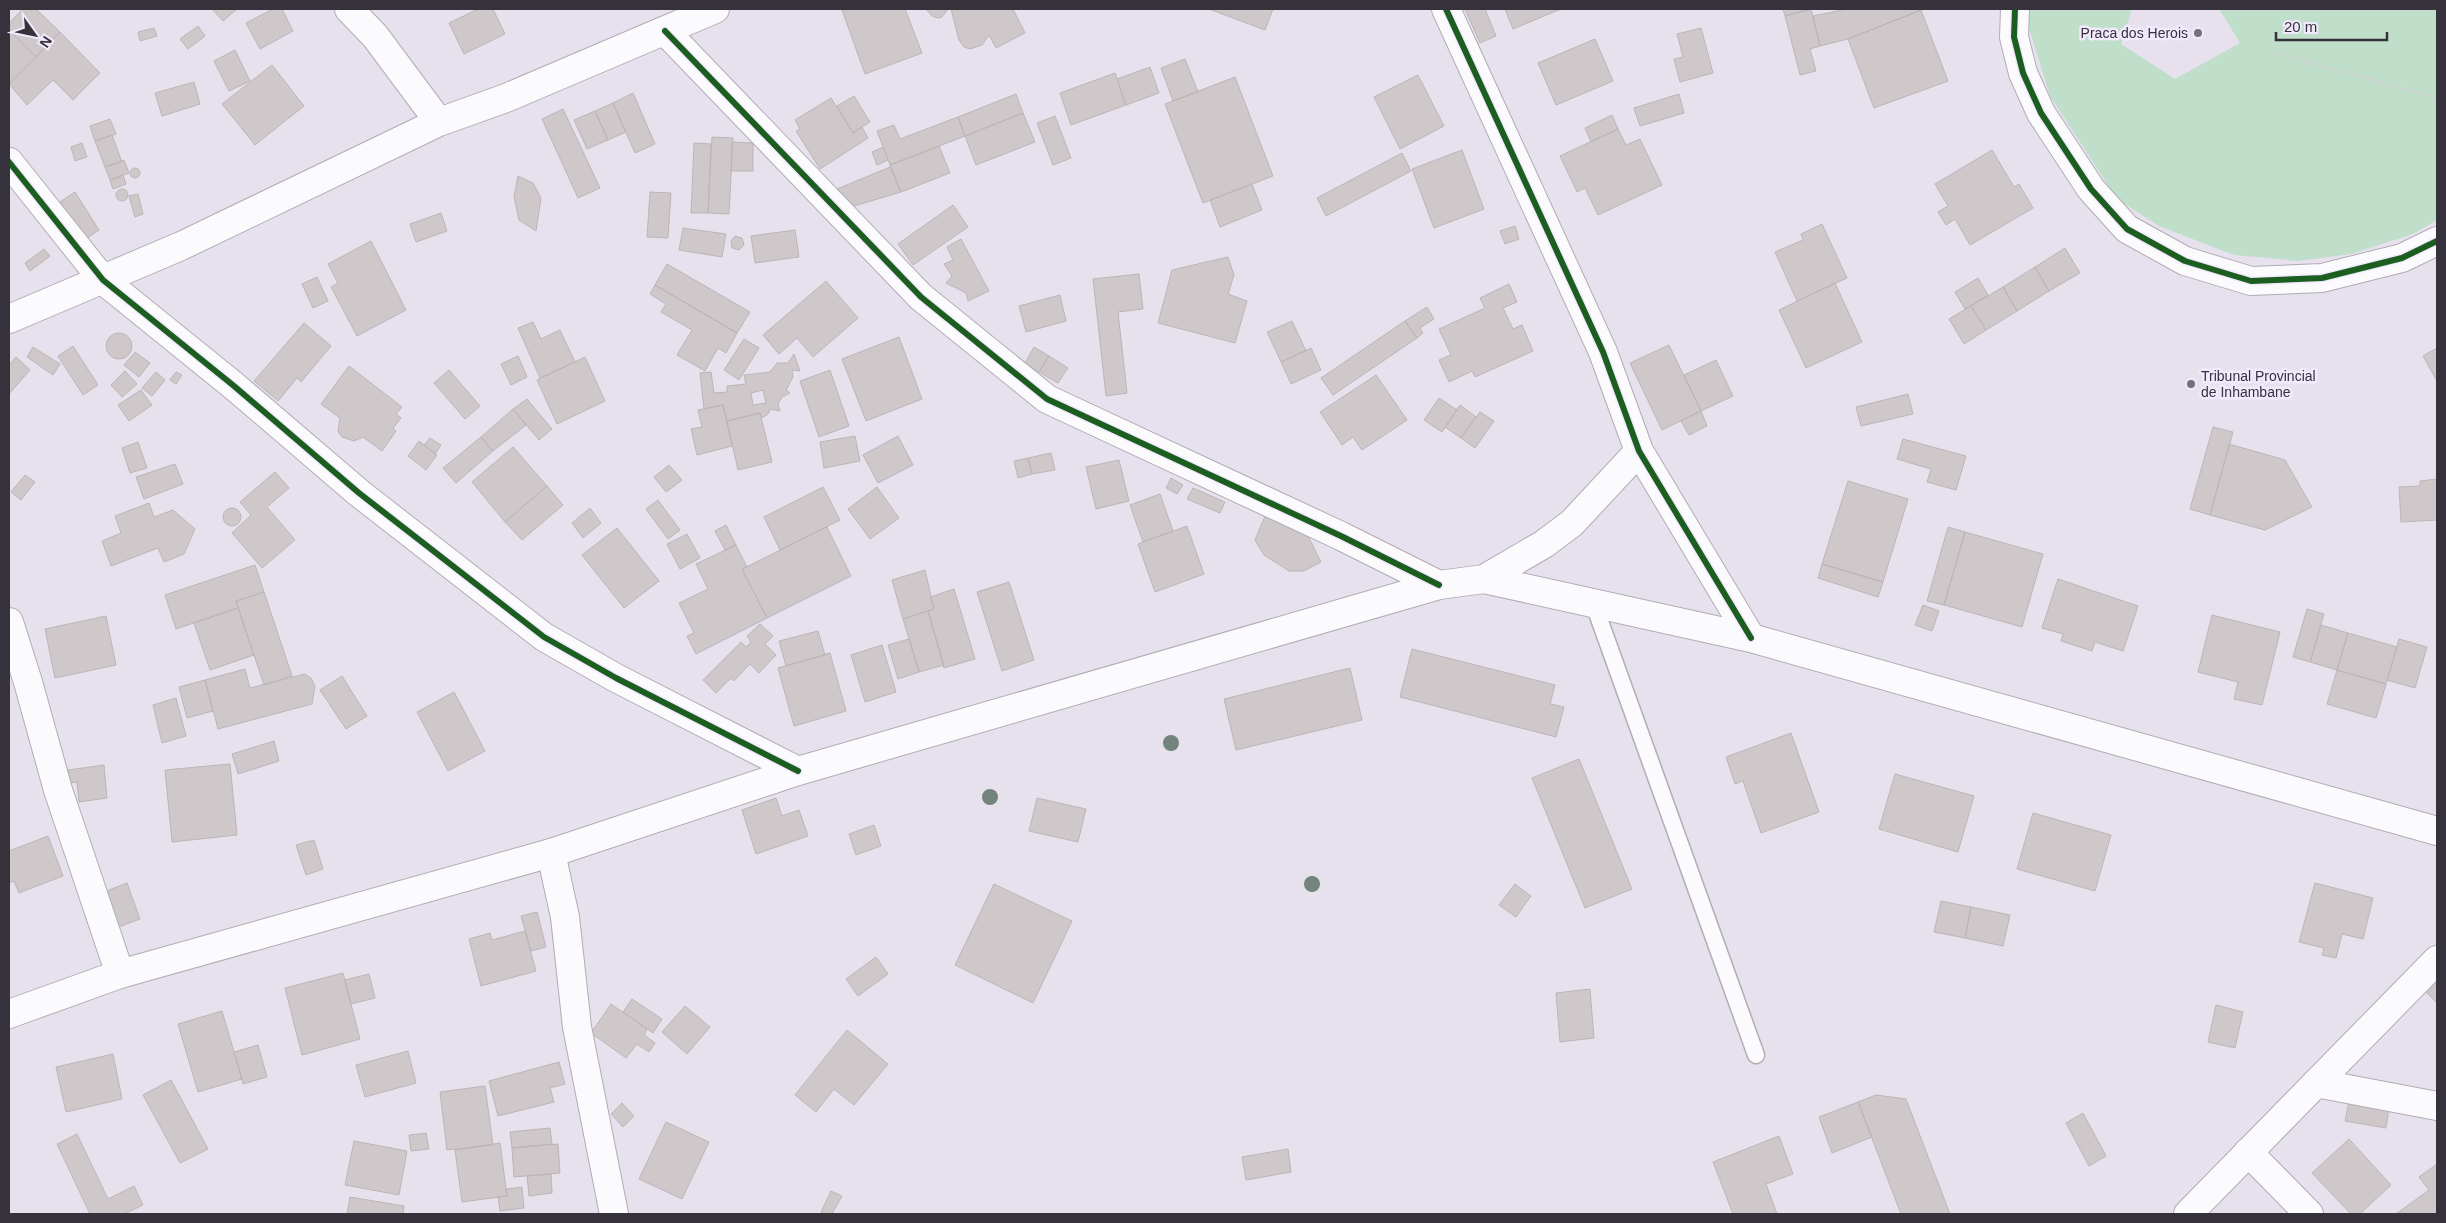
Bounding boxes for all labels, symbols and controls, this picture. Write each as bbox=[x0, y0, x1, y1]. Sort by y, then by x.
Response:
north arrow bbox=[10, 10, 60, 60]
scale bar bbox=[2276, 10, 2387, 42]
text: 20 m bbox=[2284, 18, 2317, 35]
place label: Praca dos Herois bbox=[2081, 25, 2188, 41]
marker: Praca dos Herois bbox=[2192, 27, 2204, 39]
text: N bbox=[36, 33, 55, 51]
place label: Tribunal Provincial de Inhambane bbox=[2201, 368, 2316, 400]
marker: Tribunal Provincial de Inhambane bbox=[2185, 378, 2197, 390]

